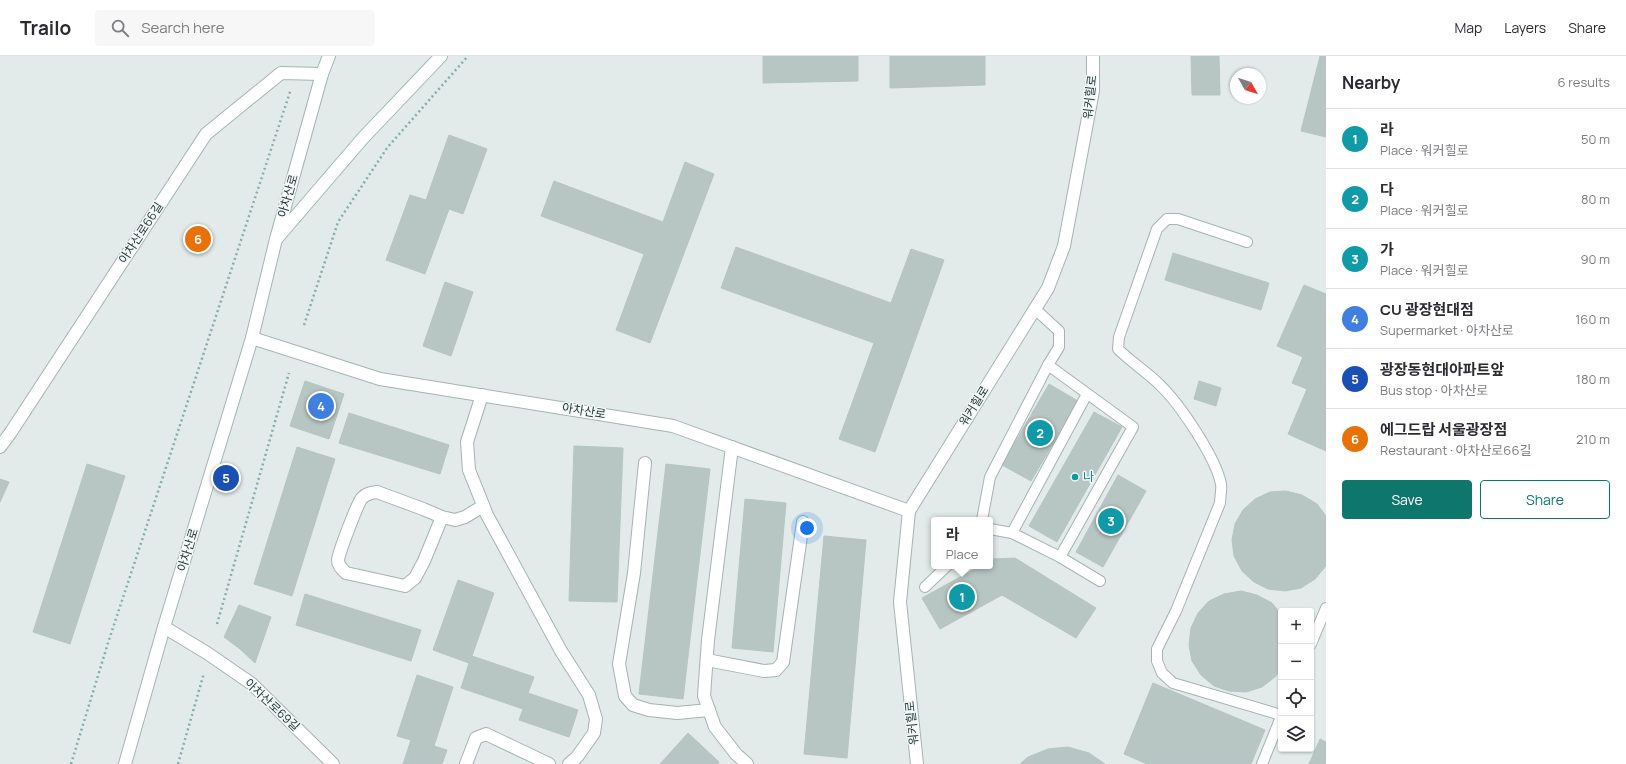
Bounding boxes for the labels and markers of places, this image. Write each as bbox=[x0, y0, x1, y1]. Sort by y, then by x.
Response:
pin: 6 bbox=[185, 224, 211, 254]
pin: 4 bbox=[308, 391, 334, 421]
pin: 2 bbox=[1027, 418, 1053, 448]
pin: 5 bbox=[213, 463, 239, 493]
place label: 나 bbox=[1083, 468, 1094, 485]
marker: 나 bbox=[1070, 472, 1080, 482]
pin: 3 bbox=[1098, 506, 1124, 536]
pin: 1 bbox=[949, 582, 975, 612]

